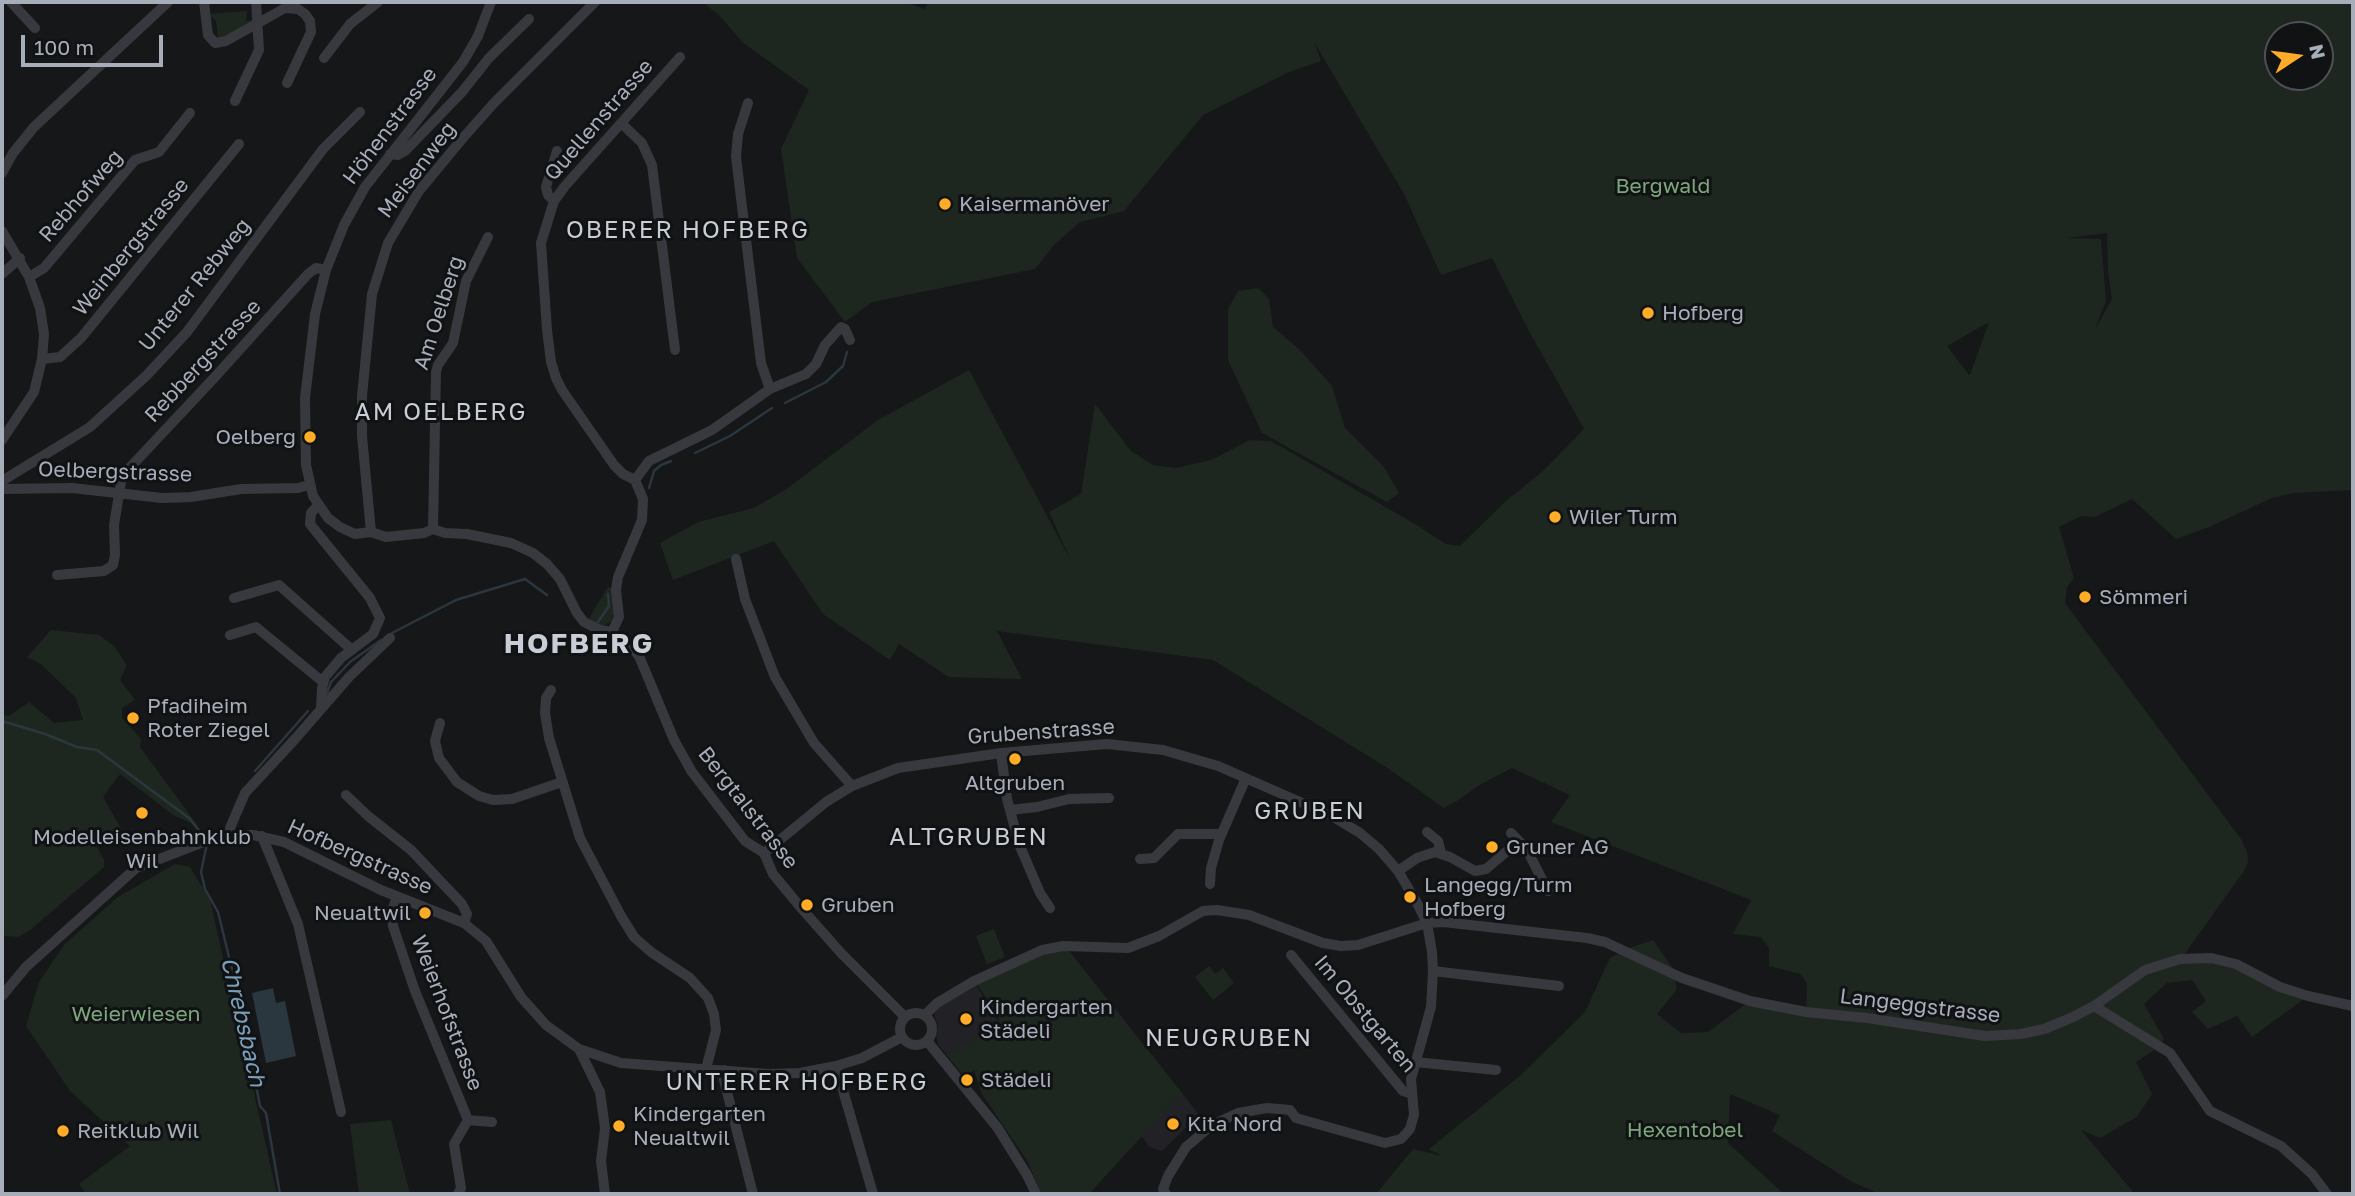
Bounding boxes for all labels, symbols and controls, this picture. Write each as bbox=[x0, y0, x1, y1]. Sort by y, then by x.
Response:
scale bar bbox=[24, 21, 166, 65]
north arrow bbox=[2264, 21, 2334, 91]
text: 100 m bbox=[34, 34, 94, 60]
text: N bbox=[2305, 42, 2331, 61]
street label: Quellenstrasse bbox=[539, 54, 659, 186]
street label: Höhenstrasse bbox=[338, 62, 442, 190]
street label: Meisenweg bbox=[373, 117, 461, 223]
street label: Rebhofweg bbox=[34, 145, 128, 247]
street label: Weinbergstrasse bbox=[68, 173, 194, 321]
park label: Bergwald bbox=[1615, 173, 1711, 199]
place label: Kaisermanöver bbox=[959, 191, 1110, 217]
marker: Kaisermanöver bbox=[937, 196, 953, 212]
street label: Unterer Rebweg bbox=[134, 214, 256, 356]
district label: OBERER HOFBERG bbox=[568, 216, 808, 244]
street label: Am Oelberg bbox=[409, 253, 469, 373]
street label: Rebbergstrasse bbox=[140, 294, 266, 428]
place label: Hofberg bbox=[1662, 300, 1744, 326]
marker: Hofberg bbox=[1640, 305, 1656, 321]
district label: AM OELBERG bbox=[356, 398, 526, 426]
place label: Oelberg bbox=[216, 424, 296, 450]
marker: Oelberg bbox=[302, 429, 318, 445]
street label: Oelbergstrasse bbox=[37, 457, 193, 487]
place label: Wiler Turm bbox=[1569, 504, 1678, 530]
marker: Wiler Turm bbox=[1547, 509, 1563, 525]
place label: Sömmeri bbox=[2099, 584, 2188, 610]
marker: Sömmeri bbox=[2077, 589, 2093, 605]
district label: HOFBERG bbox=[505, 627, 653, 661]
place label: Pfadiheim Roter Ziegel bbox=[147, 693, 270, 743]
marker: Pfadiheim Roter Ziegel bbox=[125, 710, 141, 726]
street label: Grubenstrasse bbox=[967, 714, 1115, 750]
street label: Bergtalstrasse bbox=[693, 742, 803, 874]
marker: Altgruben bbox=[1007, 751, 1023, 767]
place label: Altgruben bbox=[965, 770, 1065, 796]
district label: GRUBEN bbox=[1255, 797, 1365, 825]
marker: Modelleisenbahnklub Wil bbox=[134, 805, 150, 821]
street label: Hofbergstrasse bbox=[284, 814, 436, 900]
district label: ALTGRUBEN bbox=[890, 823, 1048, 851]
place label: Modelleisenbahnklub Wil bbox=[33, 824, 251, 874]
place label: Gruner AG bbox=[1506, 834, 1609, 860]
marker: Gruner AG bbox=[1484, 839, 1500, 855]
place label: Langegg/Turm Hofberg bbox=[1424, 872, 1573, 922]
marker: Langegg/Turm Hofberg bbox=[1402, 889, 1418, 905]
place label: Gruben bbox=[821, 892, 895, 918]
marker: Gruben bbox=[799, 897, 815, 913]
place label: Neualtwil bbox=[314, 900, 411, 926]
marker: Neualtwil bbox=[417, 905, 433, 921]
street label: Weierhofstrasse bbox=[406, 932, 488, 1094]
street label: Im Obstgarten bbox=[1309, 950, 1421, 1078]
water label: Chrebsbach bbox=[215, 955, 271, 1089]
street label: Langeggstrasse bbox=[1838, 984, 2002, 1028]
place label: Kindergarten Städeli bbox=[980, 994, 1113, 1044]
park label: Weierwiesen bbox=[72, 1001, 200, 1027]
marker: Kindergarten Städeli bbox=[958, 1011, 974, 1027]
district label: NEUGRUBEN bbox=[1146, 1024, 1312, 1052]
place label: Städeli bbox=[981, 1067, 1052, 1093]
district label: UNTERER HOFBERG bbox=[667, 1068, 927, 1096]
marker: Städeli bbox=[959, 1072, 975, 1088]
place label: Kindergarten Neualtwil bbox=[633, 1101, 766, 1151]
place label: Kita Nord bbox=[1187, 1111, 1282, 1137]
marker: Kita Nord bbox=[1165, 1116, 1181, 1132]
park label: Hexentobel bbox=[1627, 1117, 1743, 1143]
place label: Reitklub Wil bbox=[77, 1118, 199, 1144]
marker: Kindergarten Neualtwil bbox=[611, 1118, 627, 1134]
marker: Reitklub Wil bbox=[55, 1123, 71, 1139]

